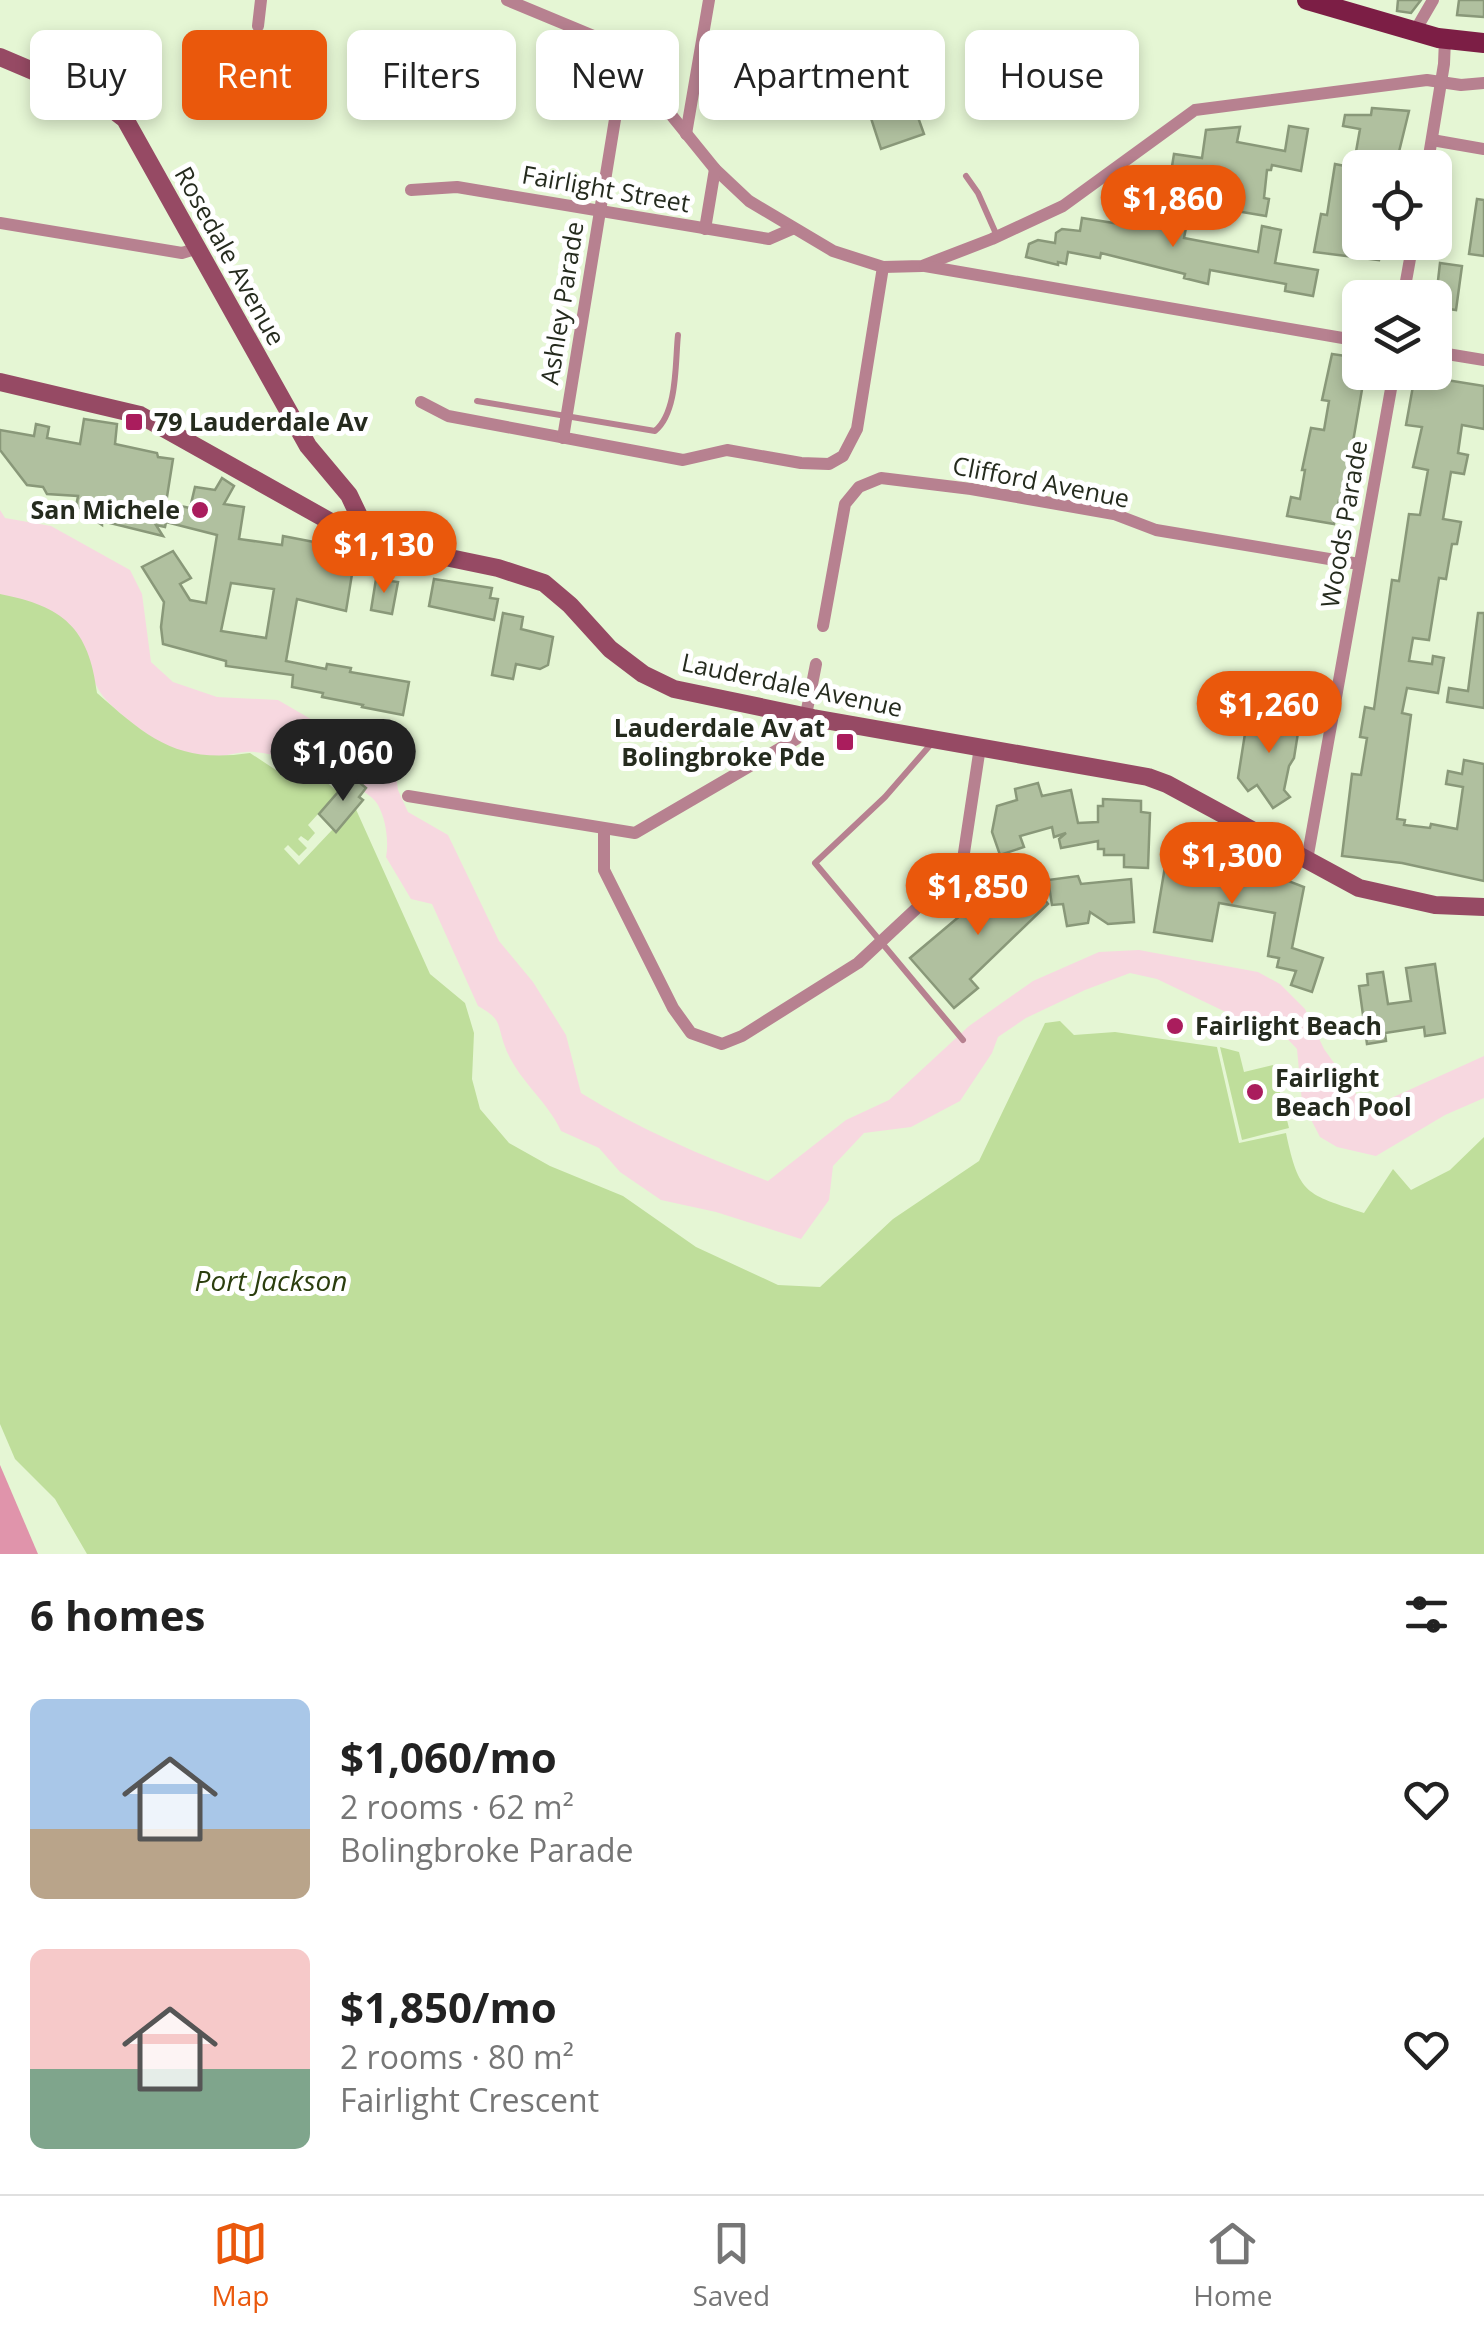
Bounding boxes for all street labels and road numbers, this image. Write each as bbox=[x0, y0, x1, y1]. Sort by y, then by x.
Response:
street label: Fairlight Street bbox=[519, 157, 693, 220]
street label: Rosedale Avenue bbox=[168, 160, 294, 351]
street label: Ashley Parade bbox=[531, 219, 591, 387]
street label: Woods Parade bbox=[1312, 438, 1374, 610]
street label: Clifford Avenue bbox=[950, 447, 1132, 515]
street label: Lauderdale Avenue bbox=[679, 644, 906, 724]

